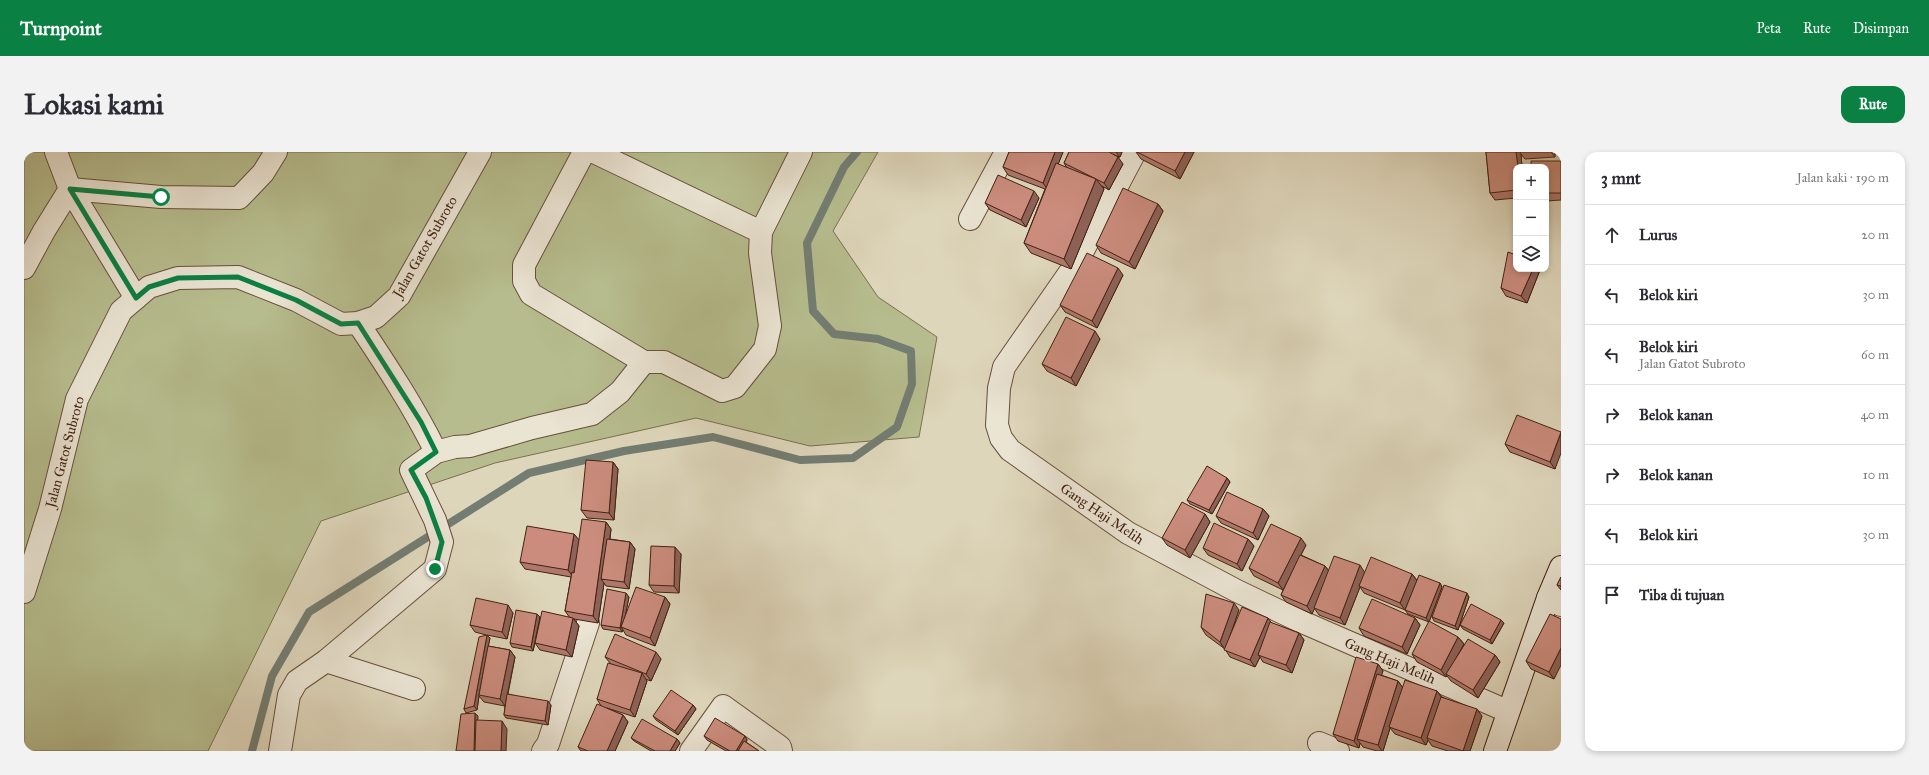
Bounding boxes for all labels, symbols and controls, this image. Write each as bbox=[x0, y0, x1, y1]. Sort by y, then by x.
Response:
text: Turnpoint bbox=[20, 17, 102, 40]
text: Peta bbox=[1757, 20, 1781, 37]
text: Rute bbox=[1803, 20, 1831, 37]
text: Disimpan bbox=[1853, 20, 1909, 37]
button: Rute bbox=[1841, 86, 1905, 123]
text: Lokasi kami bbox=[24, 87, 164, 122]
map controls bbox=[1513, 164, 1549, 272]
button: + bbox=[1513, 164, 1549, 200]
text: 3 mnt bbox=[1601, 168, 1641, 189]
text: Jalan kaki · 190 m bbox=[1797, 170, 1889, 186]
route start bbox=[152, 188, 170, 206]
street label: Jalan Gatot Subroto bbox=[388, 193, 462, 303]
button: − bbox=[1513, 200, 1549, 236]
icon: ahead bbox=[1601, 224, 1623, 246]
text: Lurus bbox=[1639, 226, 1677, 244]
text: 20 m bbox=[1861, 227, 1889, 243]
button: layers bbox=[1513, 236, 1549, 272]
icon: left bbox=[1601, 284, 1623, 306]
text: Belok kiri bbox=[1639, 286, 1698, 304]
text: 30 m bbox=[1863, 287, 1889, 303]
text: Belok kiri bbox=[1639, 338, 1698, 356]
icon: left bbox=[1601, 344, 1623, 366]
text: 60 m bbox=[1861, 347, 1889, 363]
text: Jalan Gatot Subroto bbox=[1639, 356, 1745, 372]
street label: Jalan Gatot Subroto bbox=[41, 395, 89, 512]
icon: right bbox=[1601, 404, 1623, 426]
text: Belok kanan bbox=[1639, 406, 1713, 424]
text: 40 m bbox=[1860, 407, 1889, 423]
icon: right bbox=[1601, 464, 1623, 486]
text: Belok kanan bbox=[1639, 466, 1713, 484]
text: 10 m bbox=[1863, 467, 1889, 483]
street label: Gang Haji Melih bbox=[1057, 480, 1147, 548]
icon: left bbox=[1601, 524, 1623, 546]
text: Belok kiri bbox=[1639, 526, 1698, 544]
text: 30 m bbox=[1863, 527, 1889, 543]
route end bbox=[426, 560, 444, 578]
icon: arrive bbox=[1601, 584, 1623, 606]
text: Tiba di tujuan bbox=[1639, 586, 1724, 604]
street label: Gang Haji Melih bbox=[1342, 634, 1438, 688]

